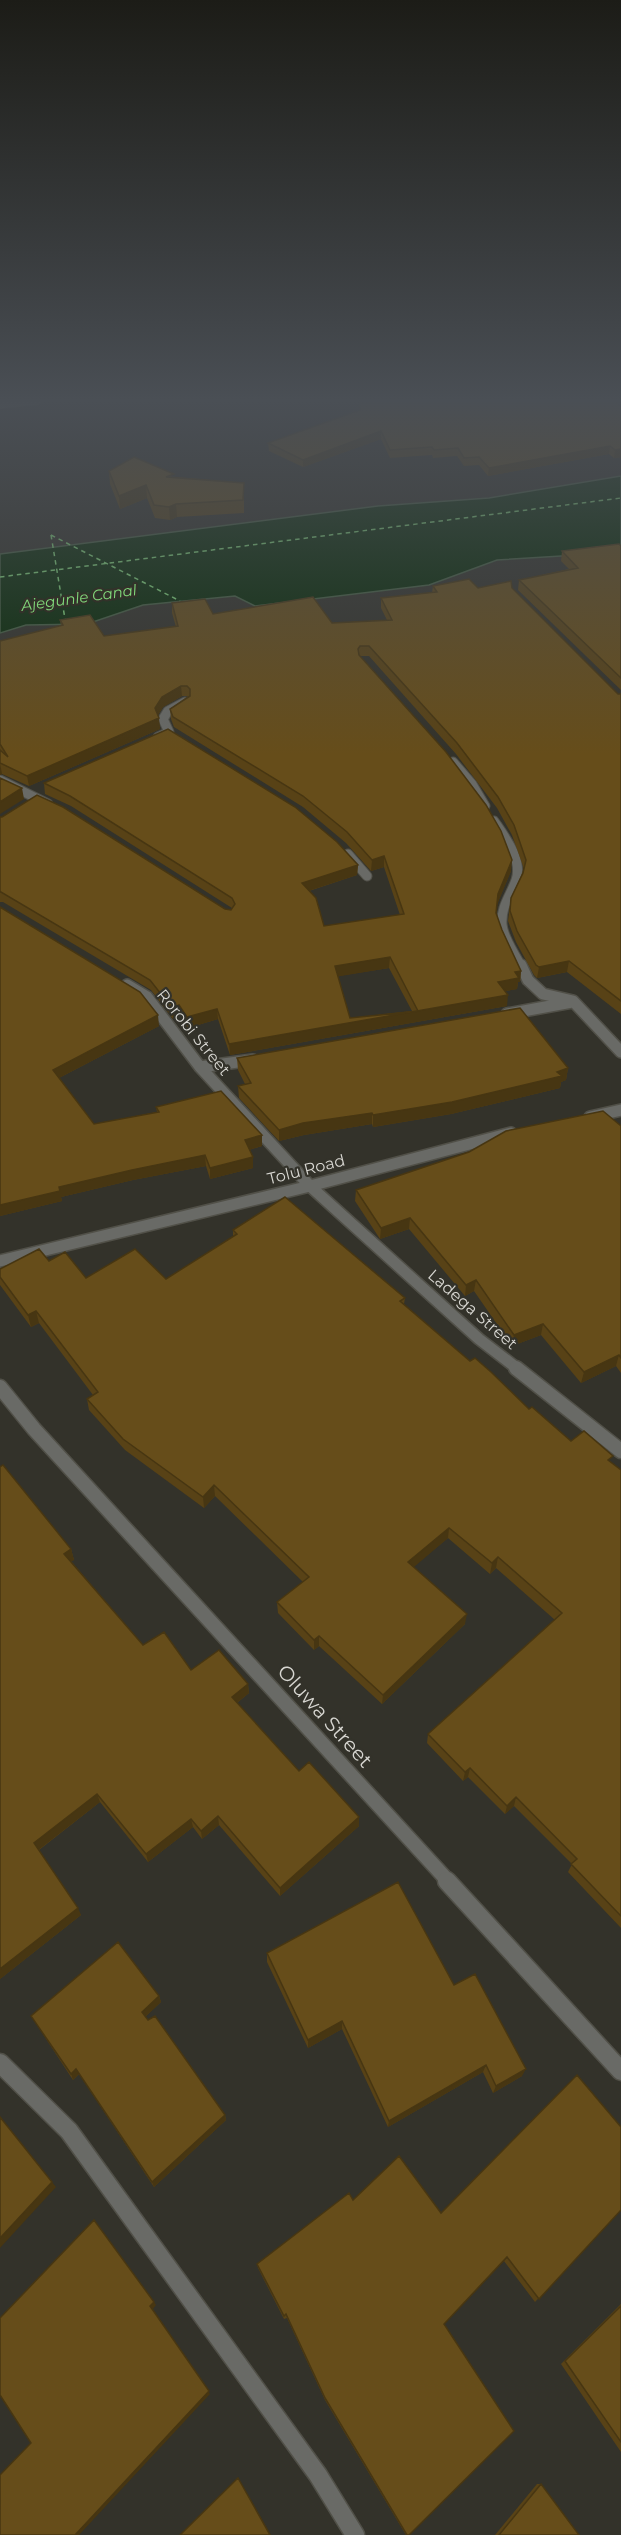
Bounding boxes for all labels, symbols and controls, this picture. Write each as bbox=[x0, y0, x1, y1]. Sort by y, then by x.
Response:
water label: Ajegunle Canal bbox=[19, 580, 138, 615]
street label: Rorobi Street bbox=[153, 985, 235, 1080]
street label: Tolu Road bbox=[265, 1151, 347, 1188]
street label: Ladega Street bbox=[424, 1265, 522, 1354]
street label: Oluwa Street bbox=[272, 1660, 378, 1772]

